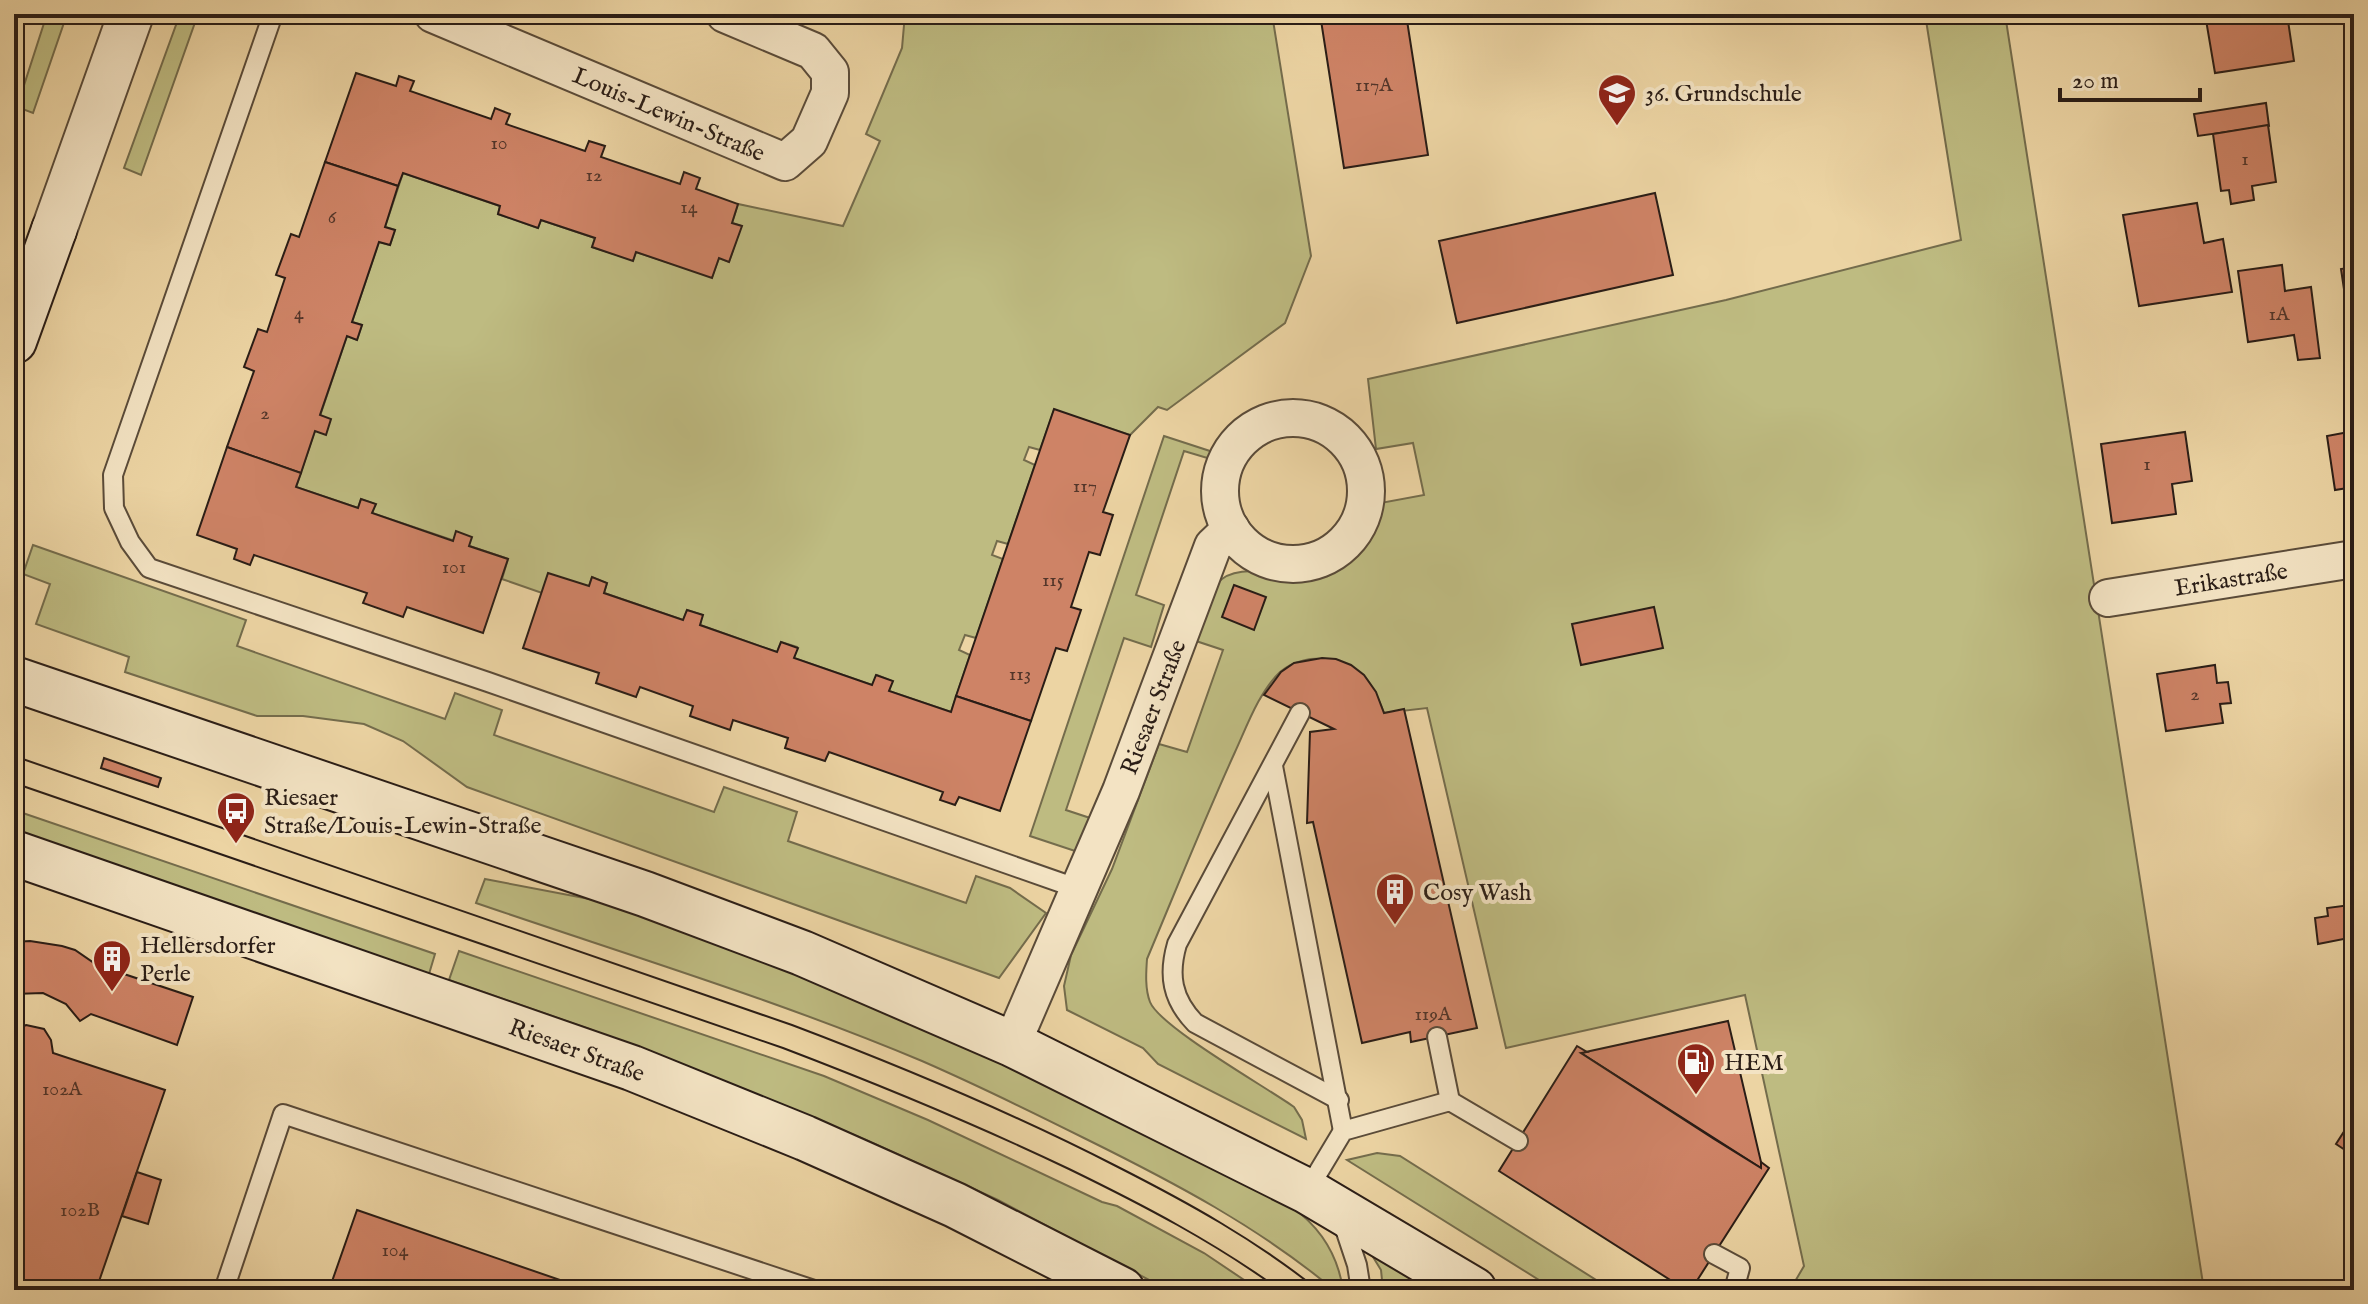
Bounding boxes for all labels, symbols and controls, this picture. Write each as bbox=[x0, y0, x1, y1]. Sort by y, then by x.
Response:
scale bar bbox=[2060, 52, 2200, 102]
street label: Louis-Lewin-Straße bbox=[567, 61, 769, 170]
text: 20 m bbox=[2072, 66, 2119, 97]
school or university icon: 36. Grundschule bbox=[1596, 72, 1638, 127]
house number: 117A bbox=[1355, 73, 1393, 98]
place label: 36. Grundschule bbox=[1645, 79, 1802, 110]
house number: 10 bbox=[490, 131, 508, 156]
house number: 1 bbox=[2241, 147, 2249, 172]
house number: 12 bbox=[586, 163, 602, 188]
house number: 14 bbox=[680, 195, 698, 220]
house number: 6 bbox=[328, 205, 337, 230]
house number: 4 bbox=[294, 301, 304, 326]
house number: 1A bbox=[2269, 302, 2290, 327]
house number: 2 bbox=[260, 401, 270, 426]
house number: 1 bbox=[2143, 452, 2151, 477]
house number: 117 bbox=[1073, 474, 1097, 499]
house number: 101 bbox=[442, 555, 466, 580]
street label: Erikastraße bbox=[2172, 556, 2290, 605]
house number: 115 bbox=[1042, 568, 1064, 593]
street label: Riesaer Straße bbox=[1114, 635, 1194, 780]
house number: 113 bbox=[1009, 662, 1031, 687]
house number: 2 bbox=[2190, 682, 2200, 707]
place label: Riesaer Straße/Louis-Lewin-Straße bbox=[264, 783, 541, 842]
bus stop icon: Riesaer Straße/Louis-Lewin-Straße bbox=[215, 790, 257, 845]
building icon: Cosy Wash bbox=[1374, 871, 1416, 926]
place label: Cosy Wash bbox=[1423, 878, 1532, 909]
place label: Hellersdorfer Perle bbox=[140, 931, 276, 990]
building icon: Hellersdorfer Perle bbox=[91, 938, 133, 993]
house number: 119A bbox=[1414, 1002, 1452, 1027]
street label: Riesaer Straße bbox=[504, 1012, 649, 1090]
fuel station icon: HEM bbox=[1675, 1041, 1717, 1096]
place label: HEM bbox=[1724, 1048, 1784, 1079]
house number: 102A bbox=[42, 1077, 83, 1102]
house number: 102B bbox=[60, 1198, 100, 1223]
house number: 104 bbox=[382, 1238, 409, 1263]

